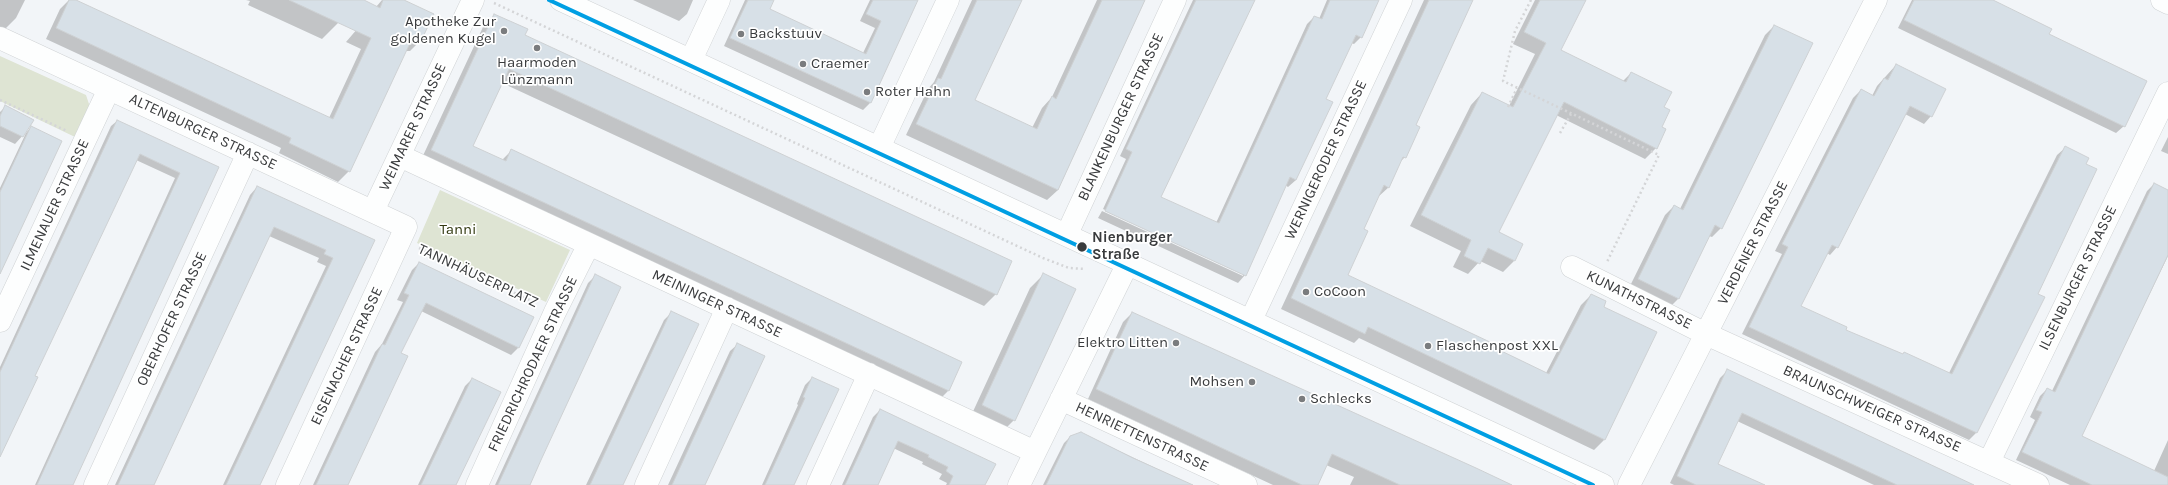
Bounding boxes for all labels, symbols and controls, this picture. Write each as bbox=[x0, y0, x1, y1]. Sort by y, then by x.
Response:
place label: Apotheke Zur goldenen Kugel bbox=[391, 13, 496, 48]
place label: Backstuuv bbox=[749, 25, 822, 43]
marker: Apotheke Zur goldenen Kugel bbox=[499, 26, 509, 36]
marker: Backstuuv bbox=[736, 29, 746, 39]
street label: BLANKENBURGER STRASSE bbox=[1074, 30, 1168, 204]
marker: Haarmoden Lünzmann bbox=[532, 43, 542, 53]
place label: Haarmoden Lünzmann bbox=[497, 54, 577, 89]
place label: Craemer bbox=[811, 55, 869, 73]
marker: Craemer bbox=[798, 59, 808, 69]
street label: WEIMARER STRASSE bbox=[376, 60, 450, 194]
street label: WERNIGERODER STRASSE bbox=[1281, 77, 1371, 243]
place label: Roter Hahn bbox=[875, 83, 951, 101]
marker: Roter Hahn bbox=[862, 87, 872, 97]
street label: ALTENBURGER STRASSE bbox=[126, 90, 280, 174]
street label: ILMENAUER STRASSE bbox=[17, 136, 93, 274]
street label: VERDENER STRASSE bbox=[1714, 178, 1792, 308]
street label: ILSENBURGER STRASSE bbox=[2035, 203, 2121, 353]
park label: Tanni bbox=[439, 221, 477, 239]
place label: Nienburger Straße bbox=[1092, 229, 1172, 264]
street label: TANNHÄUSERPLATZ bbox=[415, 240, 541, 312]
marker: Nienburger Straße bbox=[1075, 240, 1089, 254]
street label: OBERHOFER STRASSE bbox=[133, 249, 211, 389]
street label: MEININGER STRASSE bbox=[649, 266, 785, 342]
street label: KUNATHSTRASSE bbox=[1583, 267, 1695, 333]
street label: FRIEDRICHRODAER STRASSE bbox=[484, 273, 582, 455]
place label: CoCoon bbox=[1314, 283, 1366, 301]
street label: EISENACHER STRASSE bbox=[307, 284, 387, 428]
marker: CoCoon bbox=[1301, 287, 1311, 297]
place label: Elektro Litten bbox=[1077, 334, 1168, 352]
place label: Flaschenpost XXL bbox=[1436, 337, 1558, 355]
marker: Elektro Litten bbox=[1171, 338, 1181, 348]
marker: Flaschenpost XXL bbox=[1423, 341, 1433, 351]
street label: BRAUNSCHWEIGER STRASSE bbox=[1780, 361, 1964, 457]
place label: Mohsen bbox=[1189, 373, 1244, 391]
marker: Mohsen bbox=[1247, 377, 1257, 387]
place label: Schlecks bbox=[1310, 390, 1372, 408]
marker: Schlecks bbox=[1297, 394, 1307, 404]
street label: HENRIETTENSTRASSE bbox=[1072, 398, 1212, 476]

